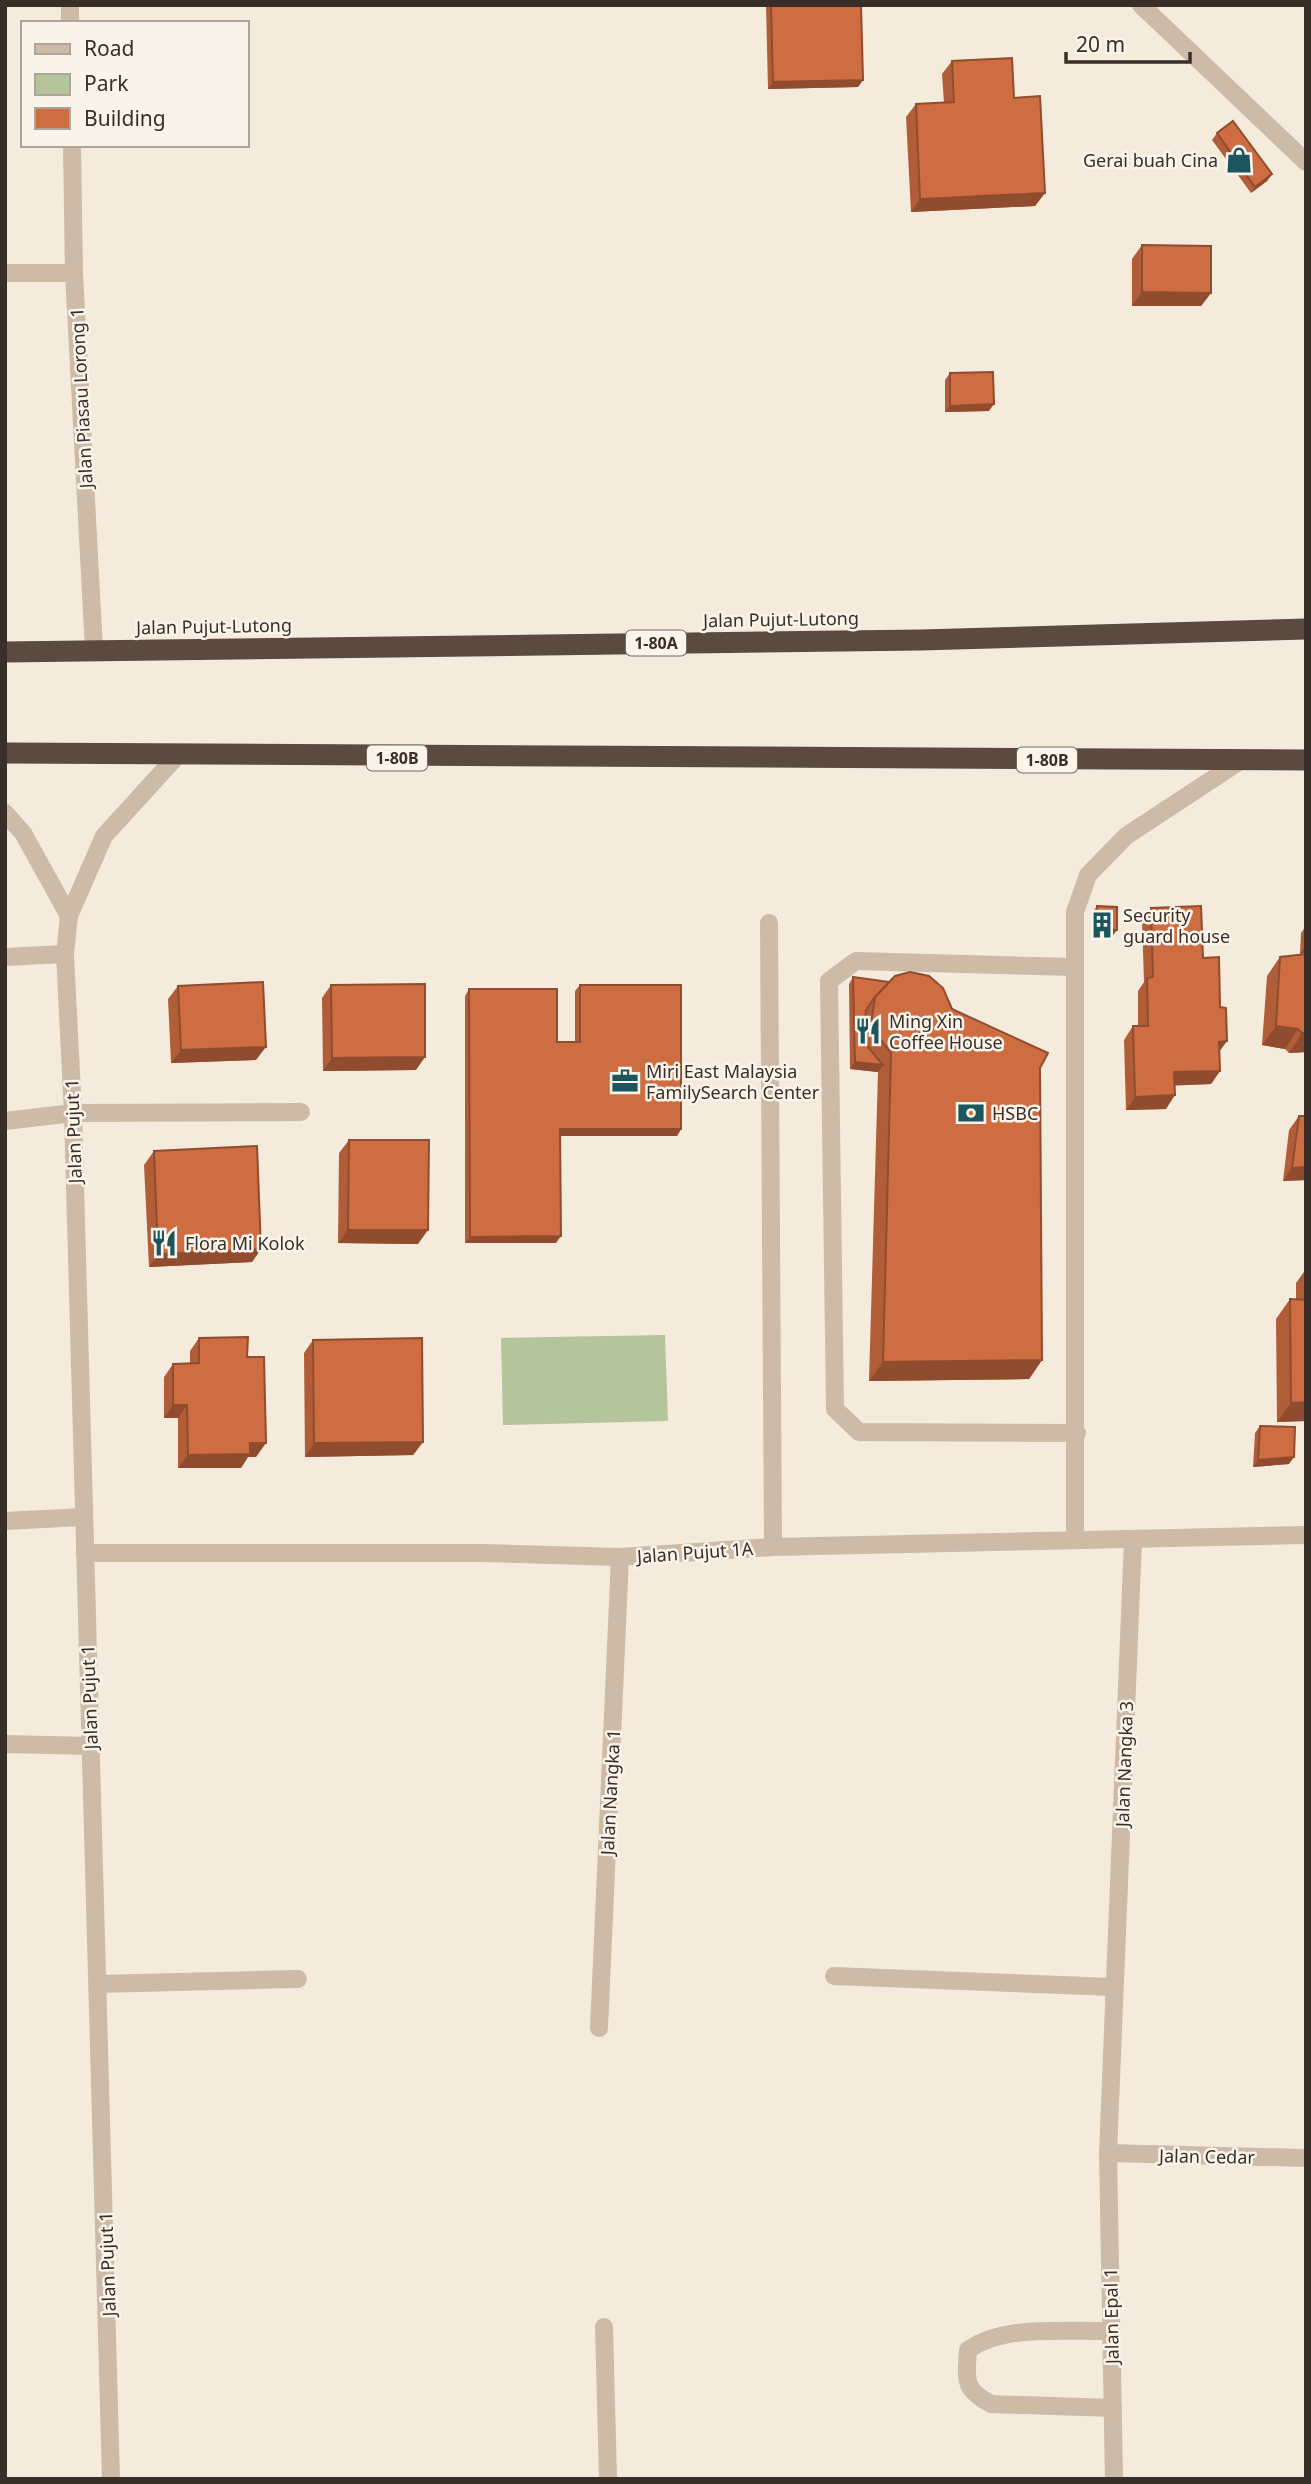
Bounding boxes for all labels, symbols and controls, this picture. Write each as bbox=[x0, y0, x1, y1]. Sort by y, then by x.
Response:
legend bbox=[21, 21, 248, 147]
scale bar bbox=[1066, 21, 1190, 65]
text: 20 m bbox=[1076, 30, 1125, 58]
text: Road bbox=[84, 34, 134, 62]
text: Park bbox=[84, 69, 129, 97]
text: Building bbox=[84, 104, 166, 132]
shop icon: Gerai buah Cina bbox=[1224, 145, 1254, 175]
place label: Gerai buah Cina bbox=[1083, 148, 1218, 172]
street label: Jalan Piasau Lorong 1 bbox=[64, 307, 98, 491]
street label: Jalan Pujut-Lutong bbox=[701, 606, 859, 632]
street label: Jalan Pujut-Lutong bbox=[134, 613, 292, 639]
road number: 1-80A bbox=[626, 630, 686, 656]
road number: 1-80B bbox=[367, 746, 427, 771]
road number: 1-80B bbox=[1017, 748, 1077, 772]
place label: Security guard house bbox=[1123, 903, 1230, 948]
building icon: Security guard house bbox=[1087, 910, 1117, 940]
place label: Ming Xin Coffee House bbox=[889, 1009, 1003, 1054]
restaurant icon: Ming Xin Coffee House bbox=[853, 1016, 883, 1046]
place label: Miri East Malaysia FamilySearch Center bbox=[646, 1059, 820, 1104]
office icon: Miri East Malaysia FamilySearch Center bbox=[610, 1066, 640, 1096]
street label: Jalan Pujut 1 bbox=[59, 1078, 87, 1186]
bank icon: HSBC bbox=[956, 1098, 986, 1128]
place label: HSBC bbox=[992, 1101, 1038, 1125]
restaurant icon: Flora Mi Kolok bbox=[149, 1228, 179, 1258]
place label: Flora Mi Kolok bbox=[185, 1231, 305, 1255]
street label: Jalan Pujut 1A bbox=[634, 1536, 754, 1568]
street label: Jalan Pujut 1 bbox=[75, 1644, 103, 1752]
street label: Jalan Nangka 3 bbox=[1110, 1701, 1138, 1829]
street label: Jalan Nangka 1 bbox=[595, 1728, 625, 1858]
street label: Jalan Cedar bbox=[1157, 2143, 1256, 2169]
street label: Jalan Pujut 1 bbox=[93, 2211, 121, 2319]
street label: Jalan Epal 1 bbox=[1098, 2268, 1124, 2366]

